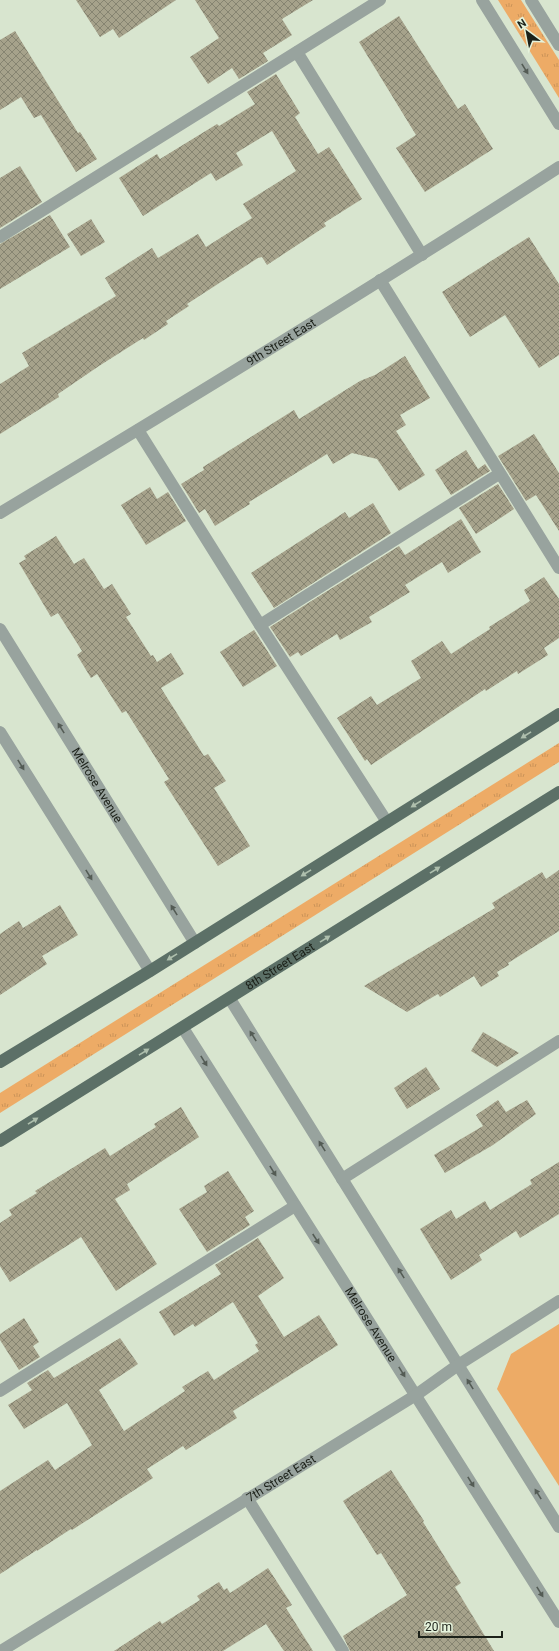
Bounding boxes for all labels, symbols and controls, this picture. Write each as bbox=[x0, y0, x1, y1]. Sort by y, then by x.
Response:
north arrow bbox=[507, 12, 547, 52]
text: N bbox=[515, 16, 529, 32]
one-way arrow bbox=[521, 63, 528, 75]
street label: 9th Street East bbox=[244, 316, 318, 369]
one-way arrow bbox=[58, 722, 65, 734]
one-way arrow bbox=[521, 731, 531, 739]
street label: Melrose Avenue bbox=[69, 745, 126, 825]
one-way arrow bbox=[17, 759, 24, 771]
one-way arrow bbox=[411, 800, 421, 808]
one-way arrow bbox=[429, 866, 441, 873]
one-way arrow bbox=[86, 869, 93, 881]
one-way arrow bbox=[300, 869, 311, 877]
one-way arrow bbox=[170, 904, 178, 915]
one-way arrow bbox=[320, 935, 330, 943]
street label: 8th Street East bbox=[243, 939, 317, 993]
one-way arrow bbox=[167, 953, 177, 961]
one-way arrow bbox=[249, 1030, 256, 1042]
one-way arrow bbox=[139, 1048, 149, 1056]
one-way arrow bbox=[200, 1056, 208, 1066]
one-way arrow bbox=[27, 1117, 39, 1124]
one-way arrow bbox=[318, 1140, 325, 1152]
one-way arrow bbox=[269, 1166, 277, 1176]
one-way arrow bbox=[313, 1233, 320, 1245]
one-way arrow bbox=[397, 1267, 404, 1279]
street label: Melrose Avenue bbox=[342, 1285, 399, 1364]
one-way arrow bbox=[398, 1367, 406, 1377]
one-way arrow bbox=[466, 1378, 473, 1390]
street label: 7th Street East bbox=[244, 1452, 318, 1505]
one-way arrow bbox=[467, 1477, 475, 1487]
one-way arrow bbox=[535, 1488, 542, 1500]
one-way arrow bbox=[536, 1587, 544, 1597]
scale bar bbox=[419, 1613, 502, 1639]
text: 20 m bbox=[425, 1620, 452, 1634]

